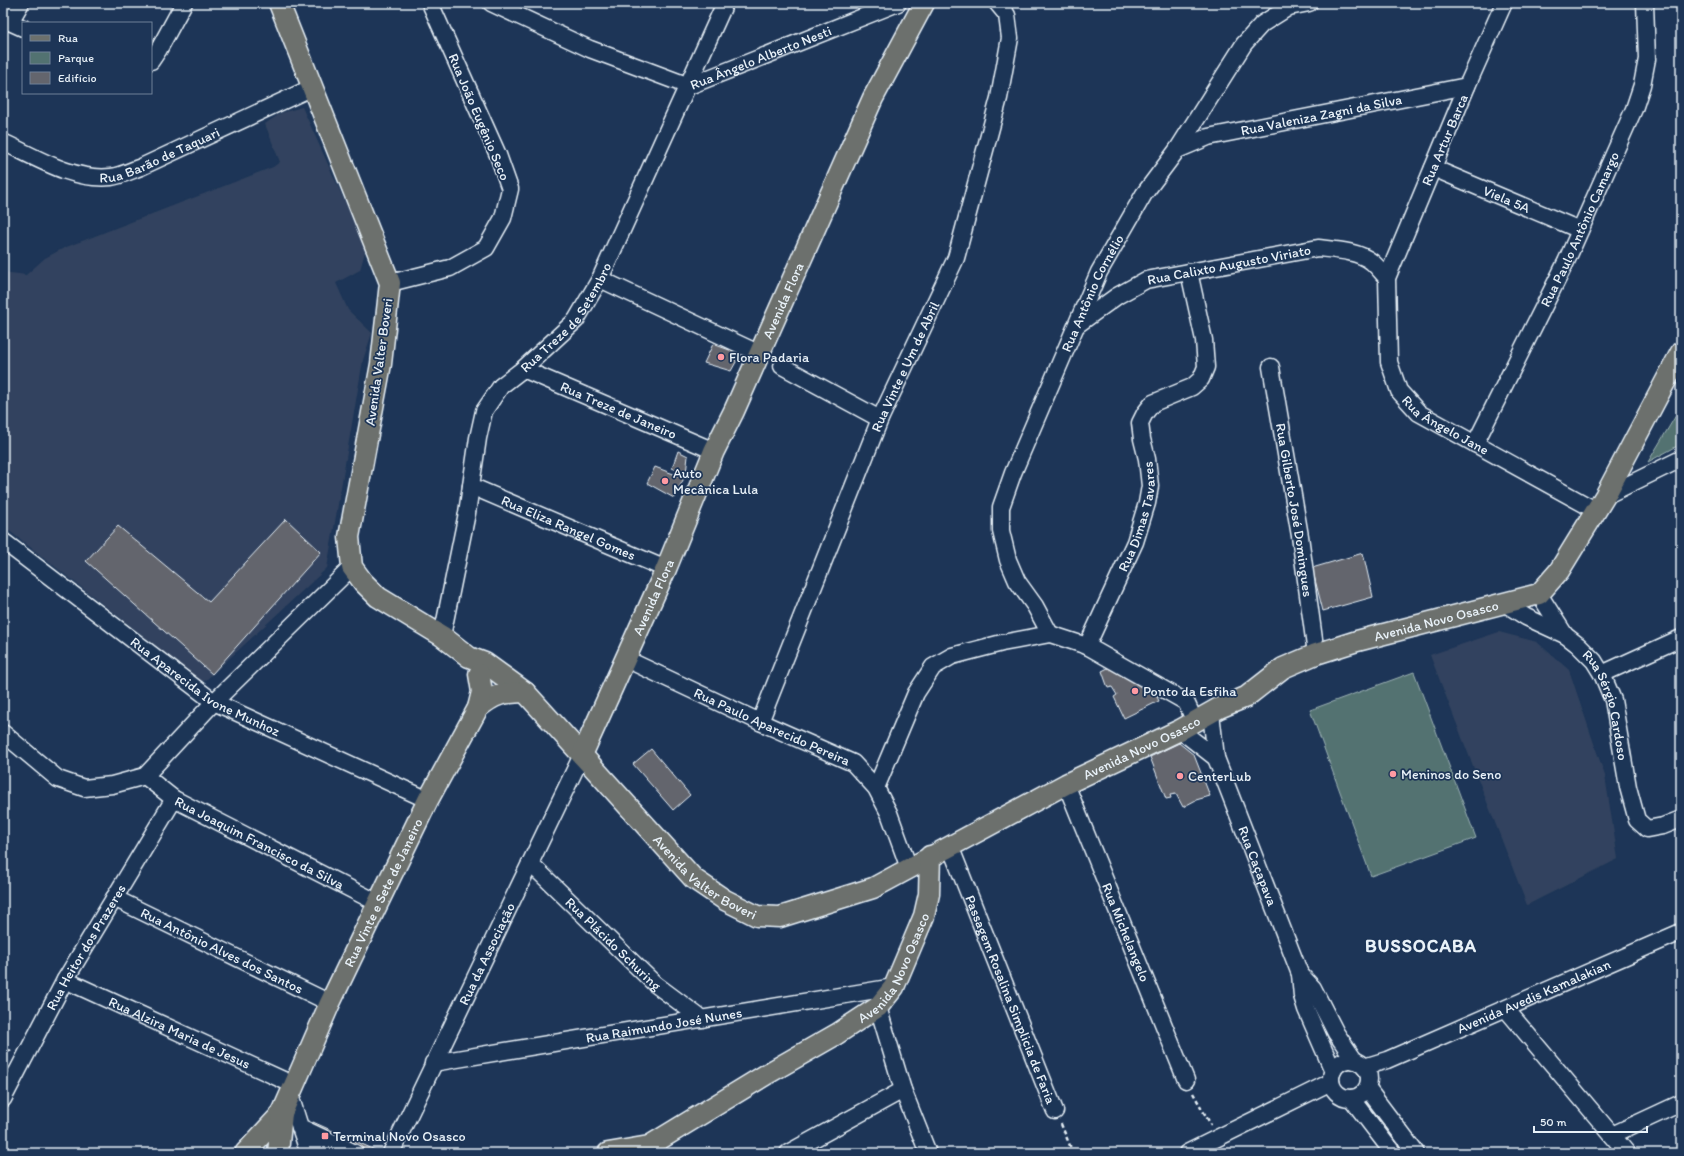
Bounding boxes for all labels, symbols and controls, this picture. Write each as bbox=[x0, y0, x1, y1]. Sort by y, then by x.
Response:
legend bbox=[22, 22, 152, 94]
street label: Rua Ângelo Alberto Nesti bbox=[688, 22, 834, 93]
text: Rua bbox=[58, 31, 78, 45]
text: Parque bbox=[58, 51, 94, 65]
street label: Rua João Eugênio Seco bbox=[445, 51, 513, 183]
text: Edifício bbox=[58, 71, 97, 85]
street label: Rua Valeniza Zagni da Silva bbox=[1239, 91, 1403, 139]
street label: Rua Artur Barca bbox=[1418, 92, 1472, 188]
street label: Rua Barão de Taquari bbox=[99, 123, 222, 186]
street label: Rua Paulo Antônio Camargo bbox=[1536, 149, 1623, 310]
street label: Viela 5A bbox=[1481, 182, 1533, 217]
street label: Rua Antônio Cornélio bbox=[1057, 231, 1127, 354]
street label: Rua Calixto Augusto Viriato bbox=[1146, 241, 1312, 288]
street label: Rua Treze de Setembro bbox=[516, 260, 615, 376]
street label: Avenida Flora bbox=[759, 260, 807, 341]
street label: Avenida Valter Boveri bbox=[362, 297, 396, 427]
street label: Rua Vinte e Um de Abril bbox=[867, 299, 943, 434]
place label: Flora Padaria bbox=[729, 349, 810, 366]
marker: Flora Padaria bbox=[716, 352, 726, 362]
street label: Rua Treze de Janeiro bbox=[558, 378, 679, 442]
street label: Rua Ângelo Jane bbox=[1398, 392, 1492, 458]
street label: Rua Gilberto José Domingues bbox=[1272, 422, 1317, 598]
street label: Rua Dimas Tavares bbox=[1114, 461, 1159, 574]
place label: Auto Mecânica Lula bbox=[673, 465, 758, 498]
marker: Auto Mecânica Lula bbox=[660, 476, 670, 486]
street label: Rua Eliza Rangel Gomes bbox=[499, 491, 638, 564]
street label: Avenida Flora bbox=[629, 557, 678, 638]
street label: Avenida Novo Osasco bbox=[1372, 596, 1500, 645]
street label: Rua Aparecida Ivone Munhoz bbox=[127, 633, 283, 740]
street label: Rua Sérgio Cardoso bbox=[1579, 646, 1632, 762]
place label: Ponto da Esfiha bbox=[1143, 683, 1237, 700]
street label: Rua Paulo Aparecido Pereira bbox=[691, 684, 854, 770]
marker: Ponto da Esfiha bbox=[1130, 686, 1140, 696]
street label: Avenida Novo Osasco bbox=[1080, 712, 1203, 783]
place label: Meninos do Seno bbox=[1401, 766, 1501, 783]
place label: CenterLub bbox=[1188, 768, 1251, 785]
marker: Meninos do Seno bbox=[1388, 769, 1398, 779]
marker: CenterLub bbox=[1175, 771, 1185, 781]
street label: Rua Joaquim Francisco da Silva bbox=[172, 792, 348, 893]
street label: Rua Vinte e Sete de Janeiro bbox=[340, 816, 426, 970]
street label: Rua Caçapava bbox=[1235, 823, 1281, 909]
street label: Avenida Valter Boveri bbox=[650, 831, 760, 923]
street label: Rua Michelangelo bbox=[1098, 880, 1154, 984]
street label: Rua Heitor dos Prazeres bbox=[42, 881, 129, 1013]
street label: Passagem Rosalina Simplicia de Faria bbox=[962, 892, 1060, 1107]
street label: Rua Plácido Schuring bbox=[562, 893, 665, 995]
street label: Rua da Associação bbox=[455, 900, 518, 1008]
street label: Rua Antônio Alves dos Santos bbox=[138, 904, 306, 997]
street label: Avenida Novo Osasco bbox=[854, 910, 933, 1027]
district label: BUSSOCABA bbox=[1365, 935, 1477, 957]
street label: Avenida Avedis Kamalakian bbox=[1454, 955, 1613, 1037]
street label: Rua Alzira Maria de Jesus bbox=[106, 993, 253, 1072]
street label: Rua Raimundo José Nunes bbox=[584, 1004, 743, 1046]
scale bar bbox=[1534, 1108, 1647, 1134]
text: 50 m bbox=[1540, 1115, 1566, 1129]
place label: Terminal Novo Osasco bbox=[333, 1128, 466, 1145]
marker: Terminal Novo Osasco bbox=[320, 1131, 330, 1141]

